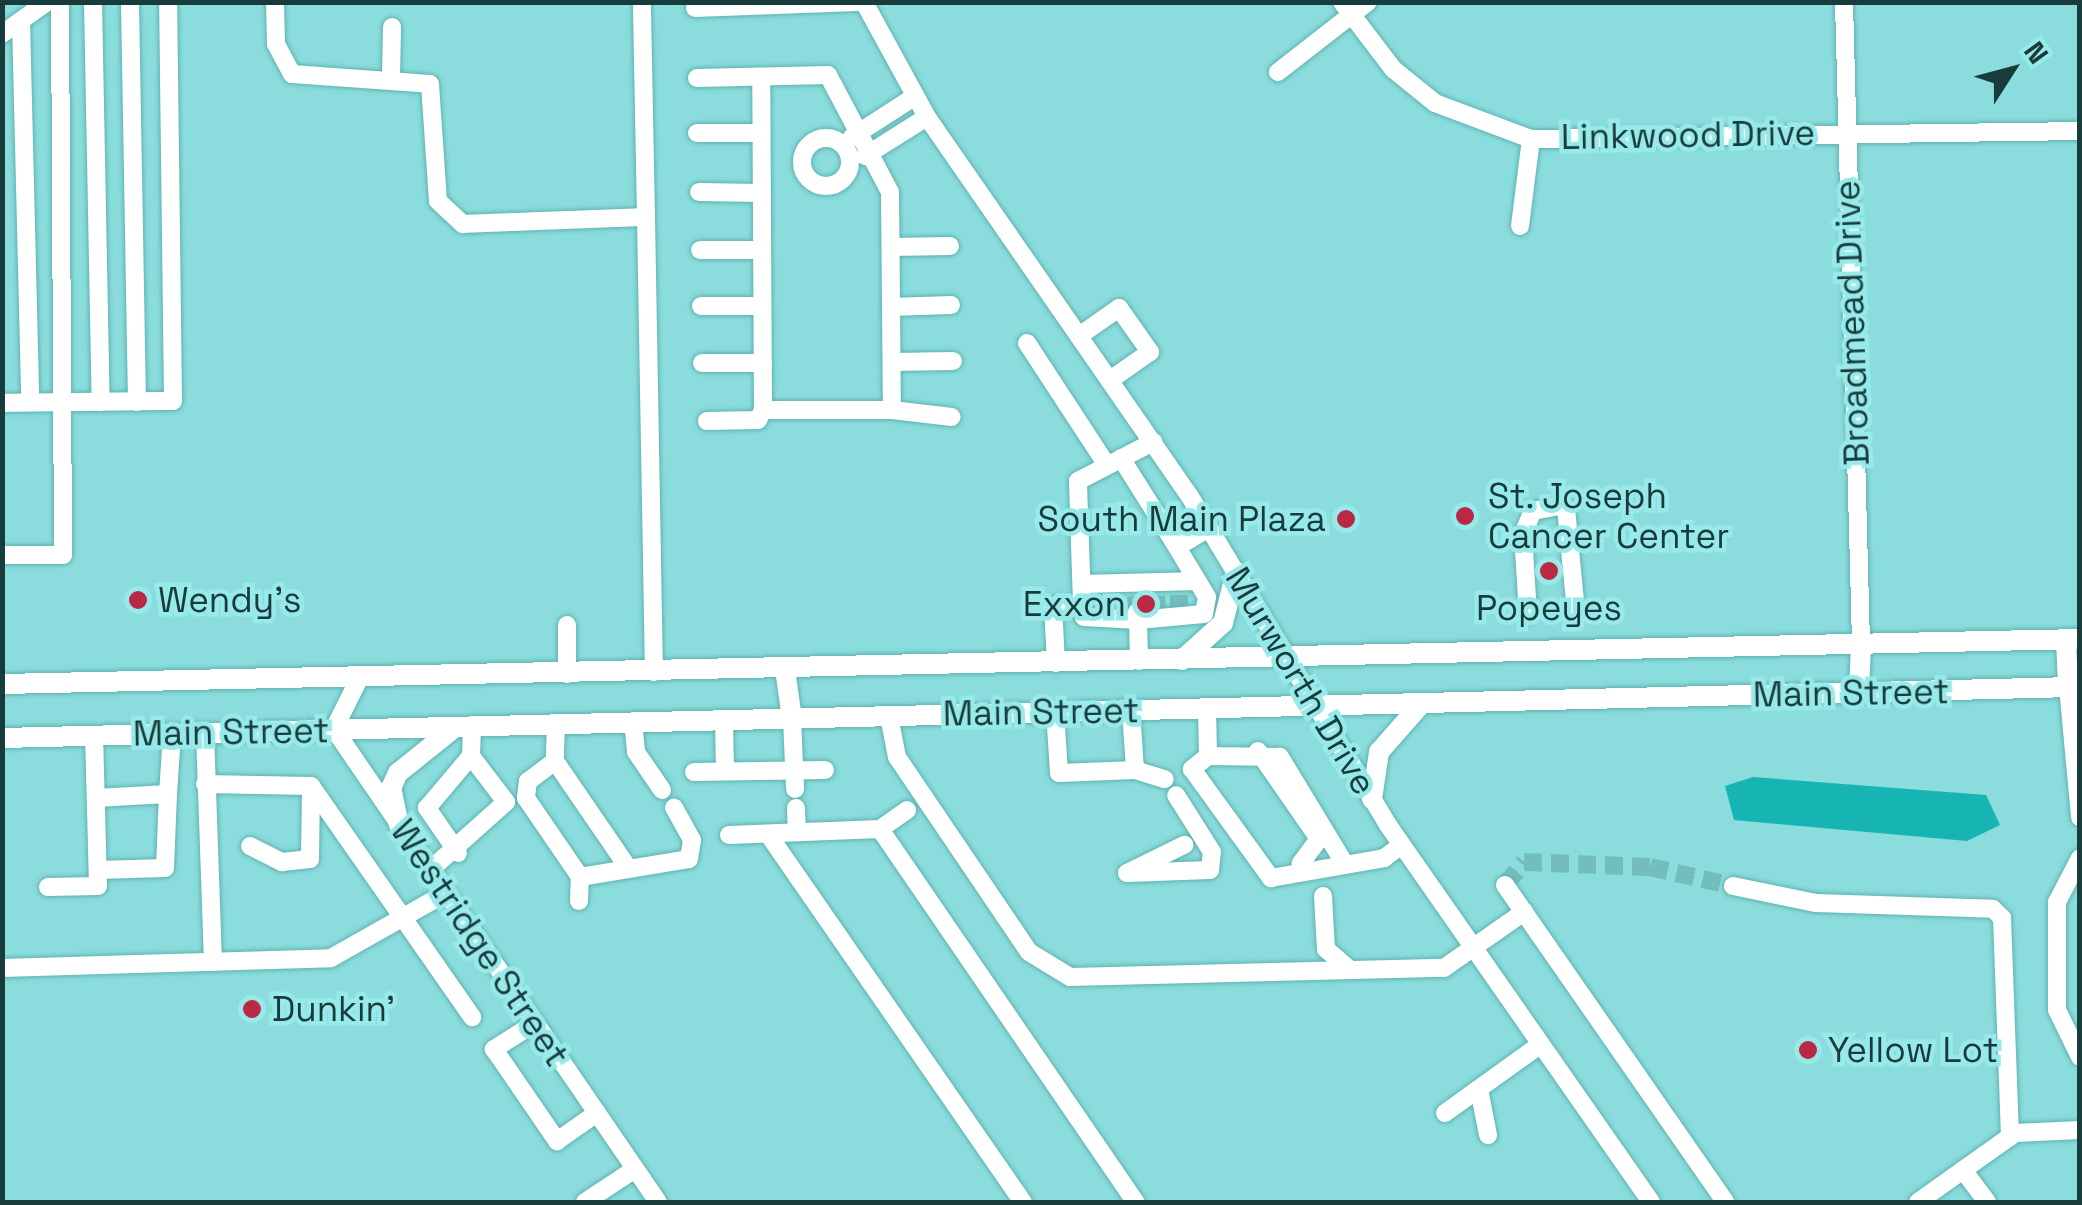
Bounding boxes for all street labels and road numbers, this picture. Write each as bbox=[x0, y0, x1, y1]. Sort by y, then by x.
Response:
street label: Linkwood Drive bbox=[1561, 112, 1815, 158]
street label: Broadmead Drive bbox=[1826, 180, 1878, 466]
street label: Murworth Drive bbox=[1217, 560, 1385, 802]
street label: Main Street bbox=[1752, 670, 1950, 716]
street label: Main Street bbox=[942, 689, 1140, 735]
street label: Main Street bbox=[132, 709, 330, 755]
street label: Westridge Street bbox=[382, 812, 578, 1074]

